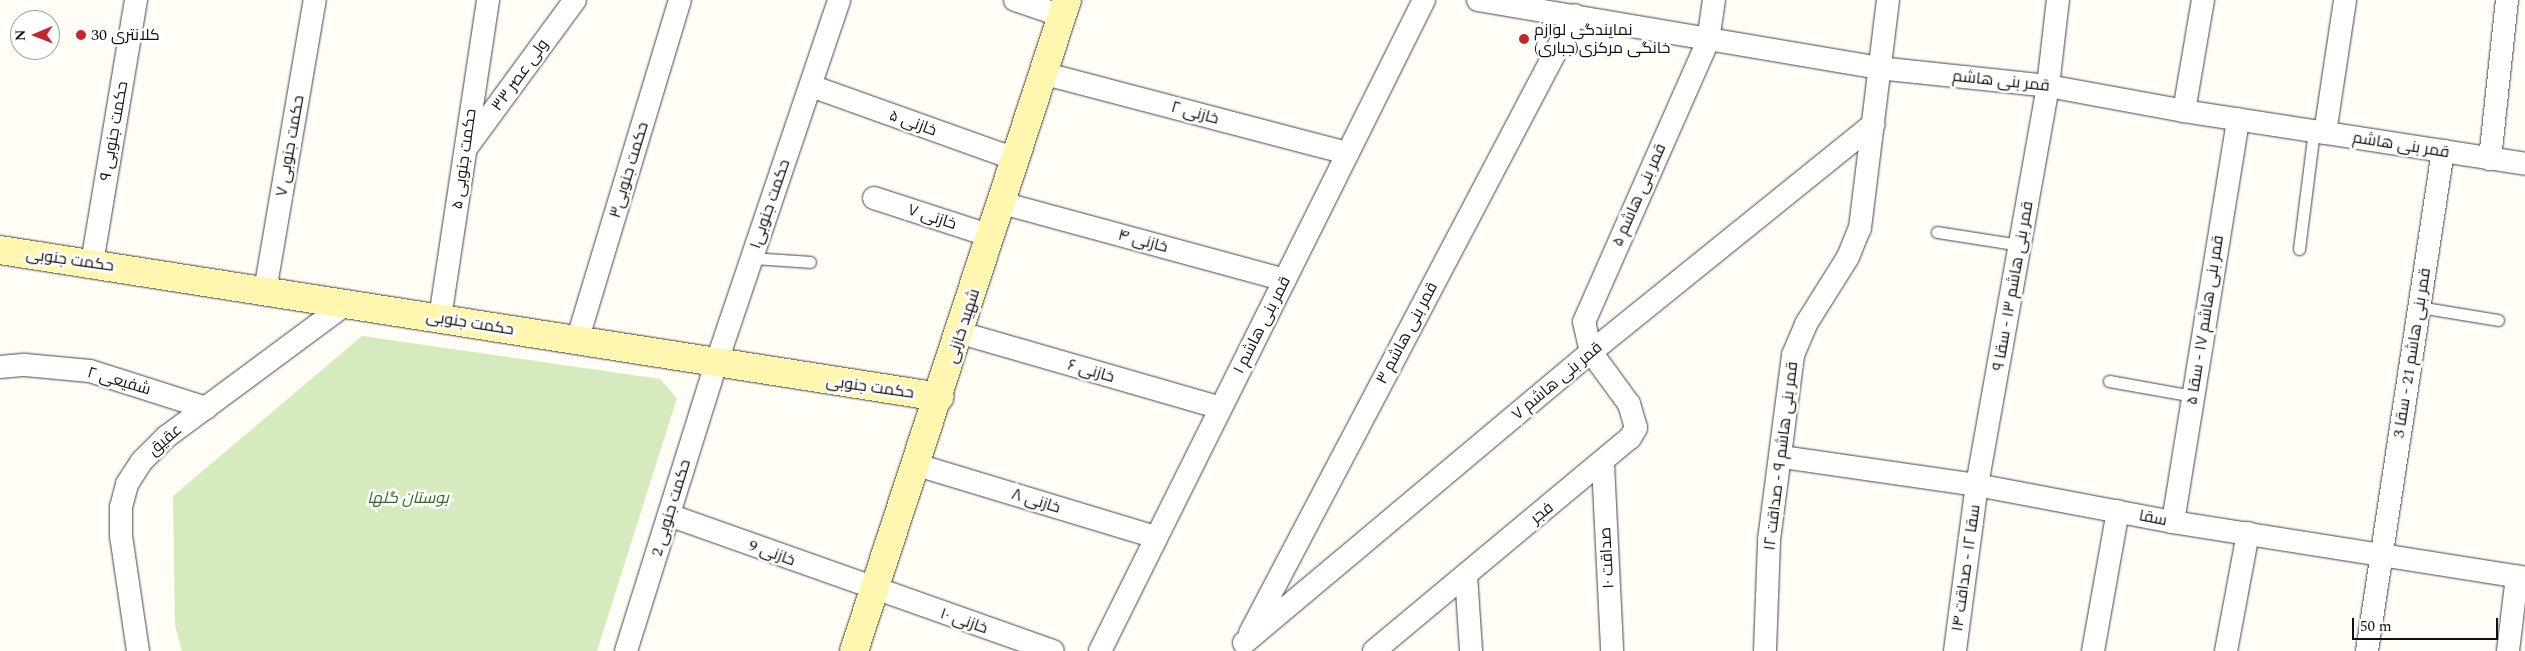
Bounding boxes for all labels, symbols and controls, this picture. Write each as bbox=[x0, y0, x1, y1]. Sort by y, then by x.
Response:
north arrow bbox=[10, 10, 60, 60]
place label: نمایندگی لوازم خانگی مرکزی(جباری) bbox=[1534, 20, 1670, 58]
place label: کلانتری 30 bbox=[91, 25, 160, 45]
text: N bbox=[10, 29, 31, 41]
marker: کلانتری 30 bbox=[75, 29, 87, 41]
marker: نمایندگی لوازم خانگی مرکزی(جباری) bbox=[1518, 33, 1530, 45]
street label: ولی عصر ۳۳ bbox=[487, 35, 553, 115]
street label: قمر بنی هاشم bbox=[1951, 66, 2051, 96]
street label: حکمت جنوبی ۹ bbox=[96, 80, 132, 182]
street label: حکمت جنوبی ۷ bbox=[272, 94, 308, 198]
street label: خازنی ۲ bbox=[1169, 97, 1221, 129]
street label: خازنی ۵ bbox=[887, 106, 939, 140]
street label: حکمت جنوبی ۵ bbox=[447, 108, 481, 210]
street label: حکمت جنوبی۳ bbox=[605, 120, 653, 220]
street label: قمر بنی هاشم bbox=[2351, 128, 2451, 162]
street label: قمر بنی هاشم ۵ bbox=[1608, 141, 1670, 249]
street label: حکمت جنوبی۱ bbox=[746, 157, 794, 251]
street label: خازنی ۷ bbox=[905, 200, 959, 234]
street label: قمر بنی هاشم ۱۳ - سقا ۹ bbox=[1989, 200, 2037, 372]
street label: خازنی ۴ bbox=[1116, 225, 1170, 257]
street label: قمر بنی هاشم ۱۷ - سقا ۵ bbox=[2182, 234, 2228, 406]
street label: حکمت جنوبی bbox=[25, 244, 115, 276]
street label: قمر بنی هاشم 21 - سقا 3 bbox=[2389, 267, 2435, 439]
street label: قمر بنی هاشم ۱ bbox=[1229, 273, 1295, 377]
street label: قمر بنی هاشم ۳ bbox=[1372, 279, 1442, 387]
street label: شهید خازنی bbox=[942, 286, 984, 366]
street label: حکمت جنوبی bbox=[425, 307, 515, 339]
street label: قمر بنی هاشم ۷ bbox=[1508, 338, 1606, 424]
street label: خازنی ۶ bbox=[1065, 355, 1117, 387]
street label: قمر بنی هاشم ۹ - صداقت ۱۲ bbox=[1760, 360, 1802, 552]
street label: شفیعی ۲ bbox=[85, 363, 153, 399]
street label: حکمت جنوبی bbox=[825, 371, 915, 403]
street label: عقیق bbox=[144, 420, 186, 460]
street label: حکمت جنوبی 2 bbox=[647, 457, 695, 559]
street label: خازنی ۸ bbox=[1009, 484, 1063, 518]
park label: بوستان گلها bbox=[367, 488, 449, 508]
street label: فجر bbox=[1527, 498, 1557, 528]
street label: سقا ۱۲ - صداقت ۱۴ bbox=[1948, 503, 1984, 633]
street label: سقا bbox=[2137, 506, 2169, 530]
street label: صداقت ۱۰ bbox=[1596, 527, 1618, 589]
street label: خازنی 9 bbox=[746, 536, 798, 570]
street label: خازنی ۱۰ bbox=[938, 604, 990, 638]
scale bar bbox=[2355, 608, 2501, 640]
text: 50 m bbox=[2360, 615, 2392, 638]

